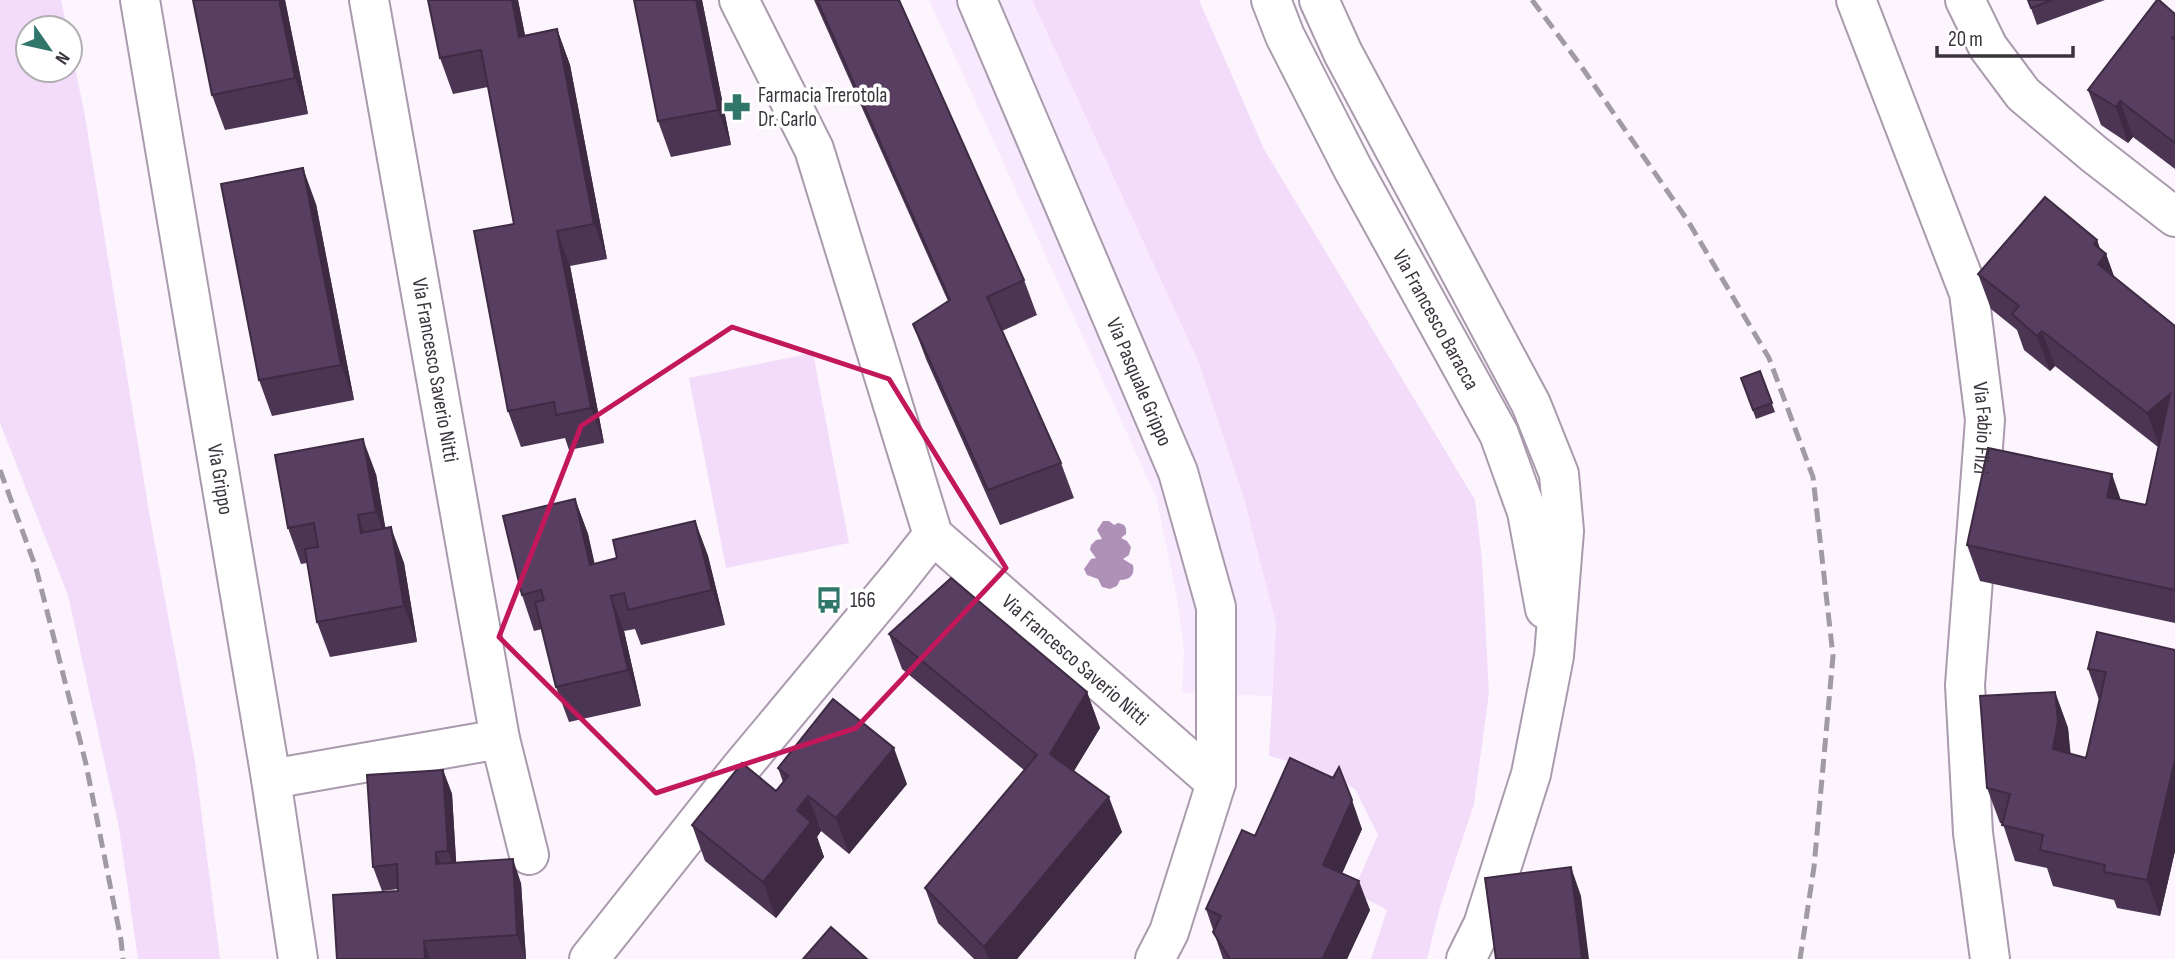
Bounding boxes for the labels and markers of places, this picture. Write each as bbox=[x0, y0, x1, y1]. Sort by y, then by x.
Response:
place label: Farmacia Trerotola Dr. Carlo bbox=[758, 83, 887, 132]
pharmacy icon: Farmacia Trerotola Dr. Carlo bbox=[722, 92, 752, 122]
bus stop icon: 166 bbox=[814, 585, 844, 615]
place label: 166 bbox=[850, 588, 876, 613]

